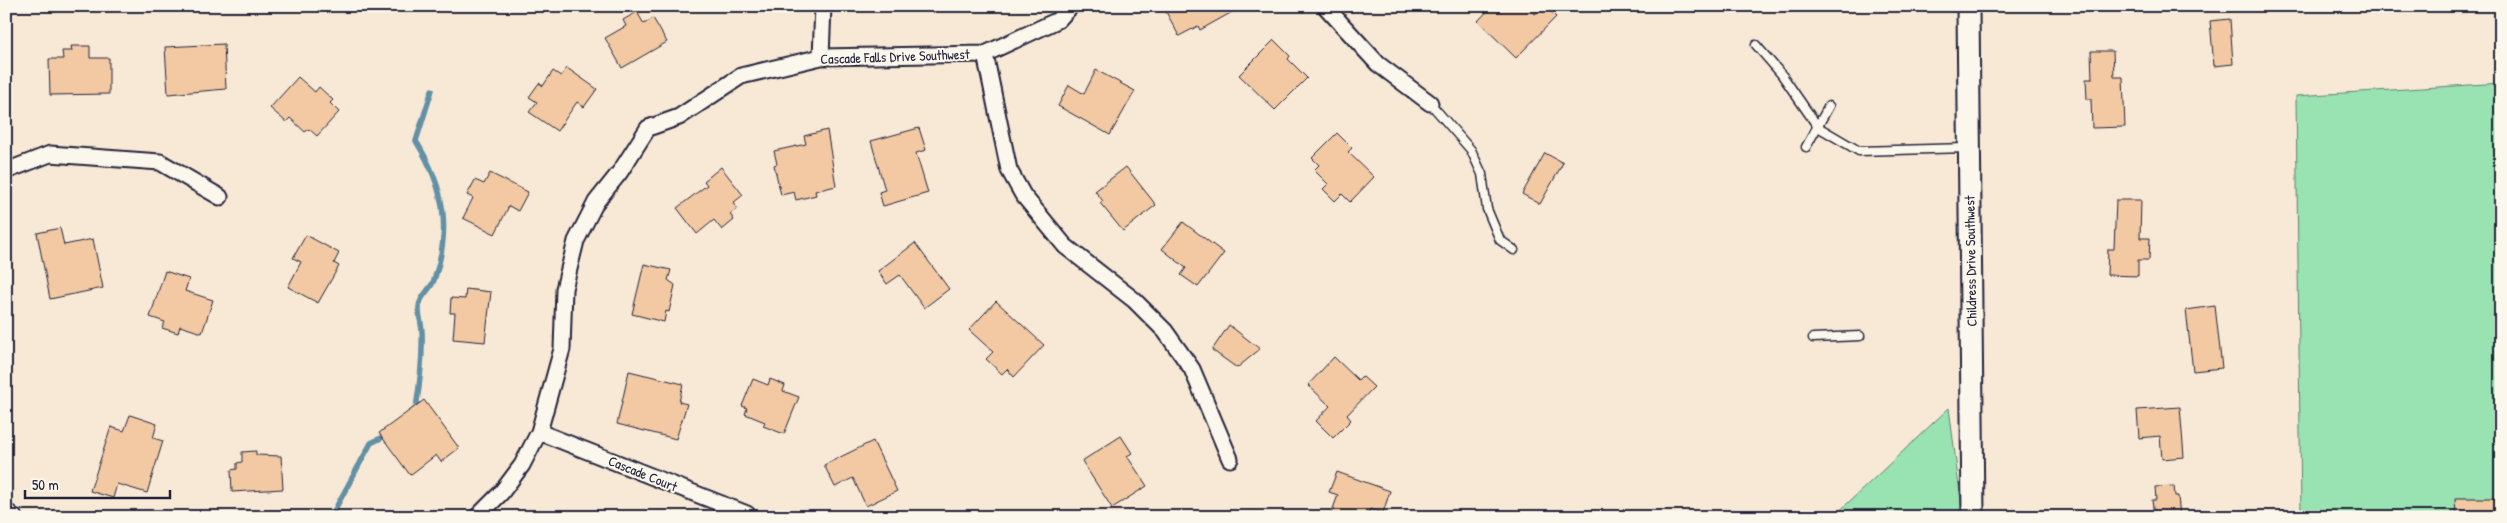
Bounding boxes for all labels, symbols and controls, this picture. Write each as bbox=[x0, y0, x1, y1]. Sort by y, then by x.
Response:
street label: Cascade Falls Drive Southwest bbox=[820, 44, 970, 68]
street label: Childress Drive Southwest bbox=[1959, 195, 1981, 327]
street label: Cascade Court bbox=[606, 451, 680, 496]
scale bar bbox=[25, 468, 170, 500]
text: 50 m bbox=[32, 474, 59, 495]

